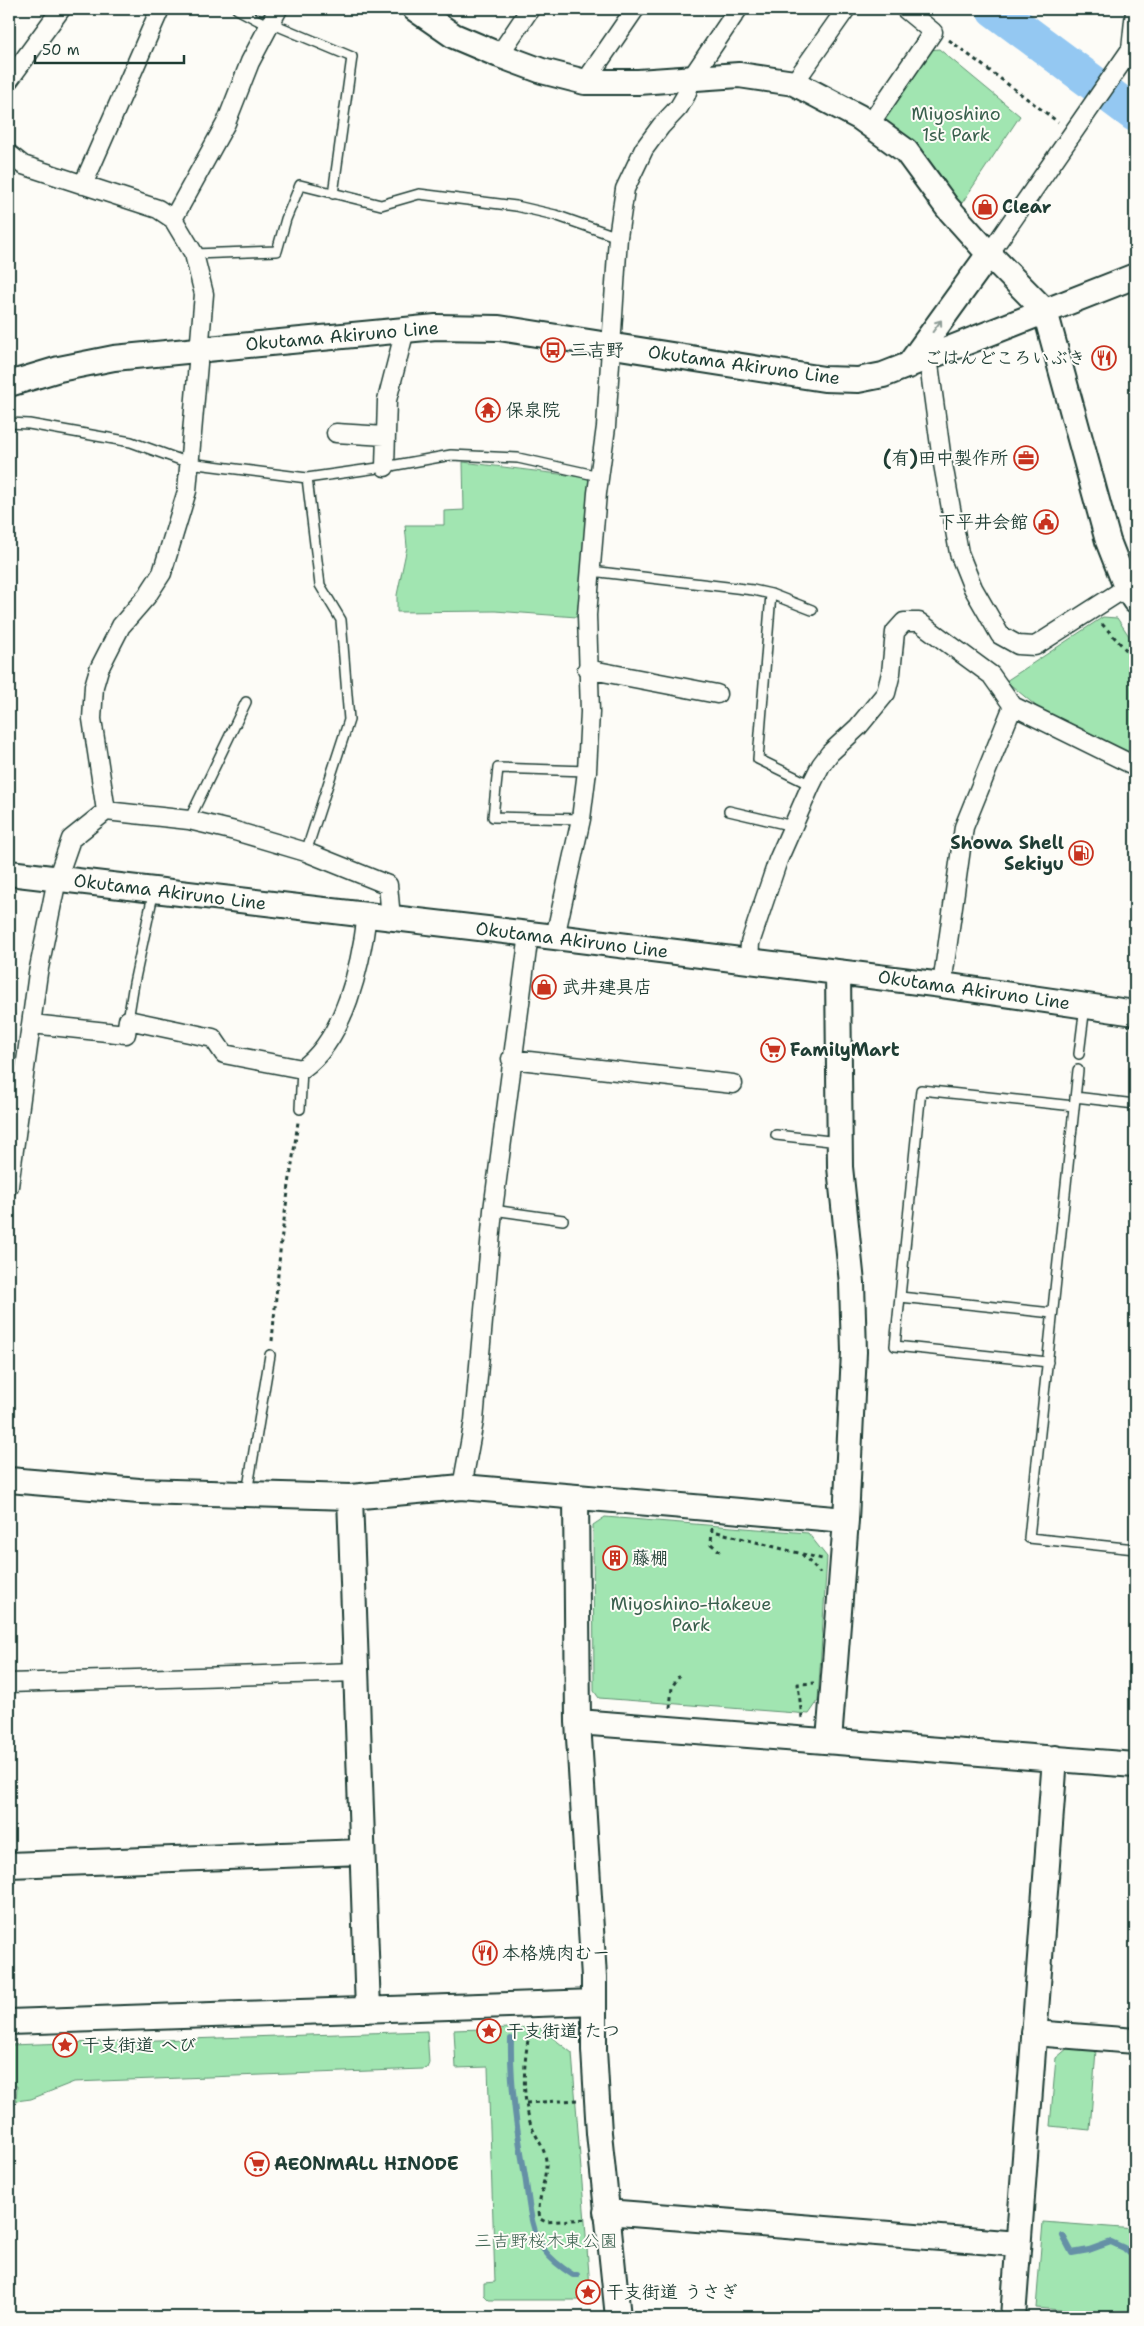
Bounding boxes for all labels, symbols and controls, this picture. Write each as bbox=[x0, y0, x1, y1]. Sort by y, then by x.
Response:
scale bar bbox=[35, 32, 184, 64]
text: 50 m bbox=[42, 40, 80, 60]
park label: Miyoshino 1st Park bbox=[911, 102, 1001, 147]
shop icon: Clear bbox=[972, 194, 998, 220]
place label: Clear bbox=[1002, 195, 1052, 219]
street label: Okutama Akiruno Line bbox=[244, 316, 440, 356]
one-way arrow bbox=[931, 320, 942, 333]
bus stop icon: 三吉野 bbox=[540, 337, 566, 363]
place label: 三吉野 bbox=[570, 338, 624, 362]
street label: Okutama Akiruno Line bbox=[646, 340, 842, 390]
restaurant icon: ごはんどころいぶき bbox=[1091, 345, 1117, 371]
place label: ごはんどころいぶき bbox=[924, 346, 1086, 370]
temple icon: 保泉院 bbox=[475, 397, 501, 423]
place label: 保泉院 bbox=[506, 398, 560, 422]
office icon: (有)田中製作所 bbox=[1013, 445, 1039, 471]
place label: (有)田中製作所 bbox=[883, 446, 1008, 470]
public building icon: 下平井会館 bbox=[1033, 509, 1059, 535]
place label: 下平井会館 bbox=[938, 510, 1028, 534]
place label: Showa Shell Sekiyu bbox=[950, 831, 1064, 876]
fuel station icon: Showa Shell Sekiyu bbox=[1068, 840, 1094, 866]
street label: Okutama Akiruno Line bbox=[72, 868, 268, 916]
street label: Okutama Akiruno Line bbox=[474, 916, 670, 964]
street label: Okutama Akiruno Line bbox=[876, 965, 1072, 1015]
shop icon: 武井建具店 bbox=[531, 974, 557, 1000]
place label: 武井建具店 bbox=[562, 975, 652, 999]
supermarket icon: FamilyMart bbox=[760, 1037, 786, 1063]
place label: FamilyMart bbox=[790, 1038, 900, 1062]
building icon: 藤棚 bbox=[602, 1545, 628, 1571]
place label: 藤棚 bbox=[632, 1546, 668, 1570]
park label: Miyoshino-Hakeue Park bbox=[610, 1592, 772, 1637]
restaurant icon: 本格焼肉むー bbox=[472, 1940, 498, 1966]
place label: 本格焼肉むー bbox=[502, 1941, 610, 1965]
place icon: 干支街道 たつ bbox=[476, 2018, 502, 2044]
place label: 干支街道 たつ bbox=[506, 2019, 620, 2043]
place icon: 干支街道 へび bbox=[52, 2032, 78, 2058]
place label: 干支街道 へび bbox=[82, 2033, 196, 2057]
supermarket icon: AEONMALL HINODE bbox=[244, 2151, 270, 2177]
place label: AEONMALL HINODE bbox=[274, 2152, 459, 2176]
park label: 三吉野桜木東公園 bbox=[474, 2229, 618, 2253]
place icon: 干支街道 うさぎ bbox=[575, 2279, 601, 2305]
place label: 干支街道 うさぎ bbox=[606, 2280, 738, 2304]

